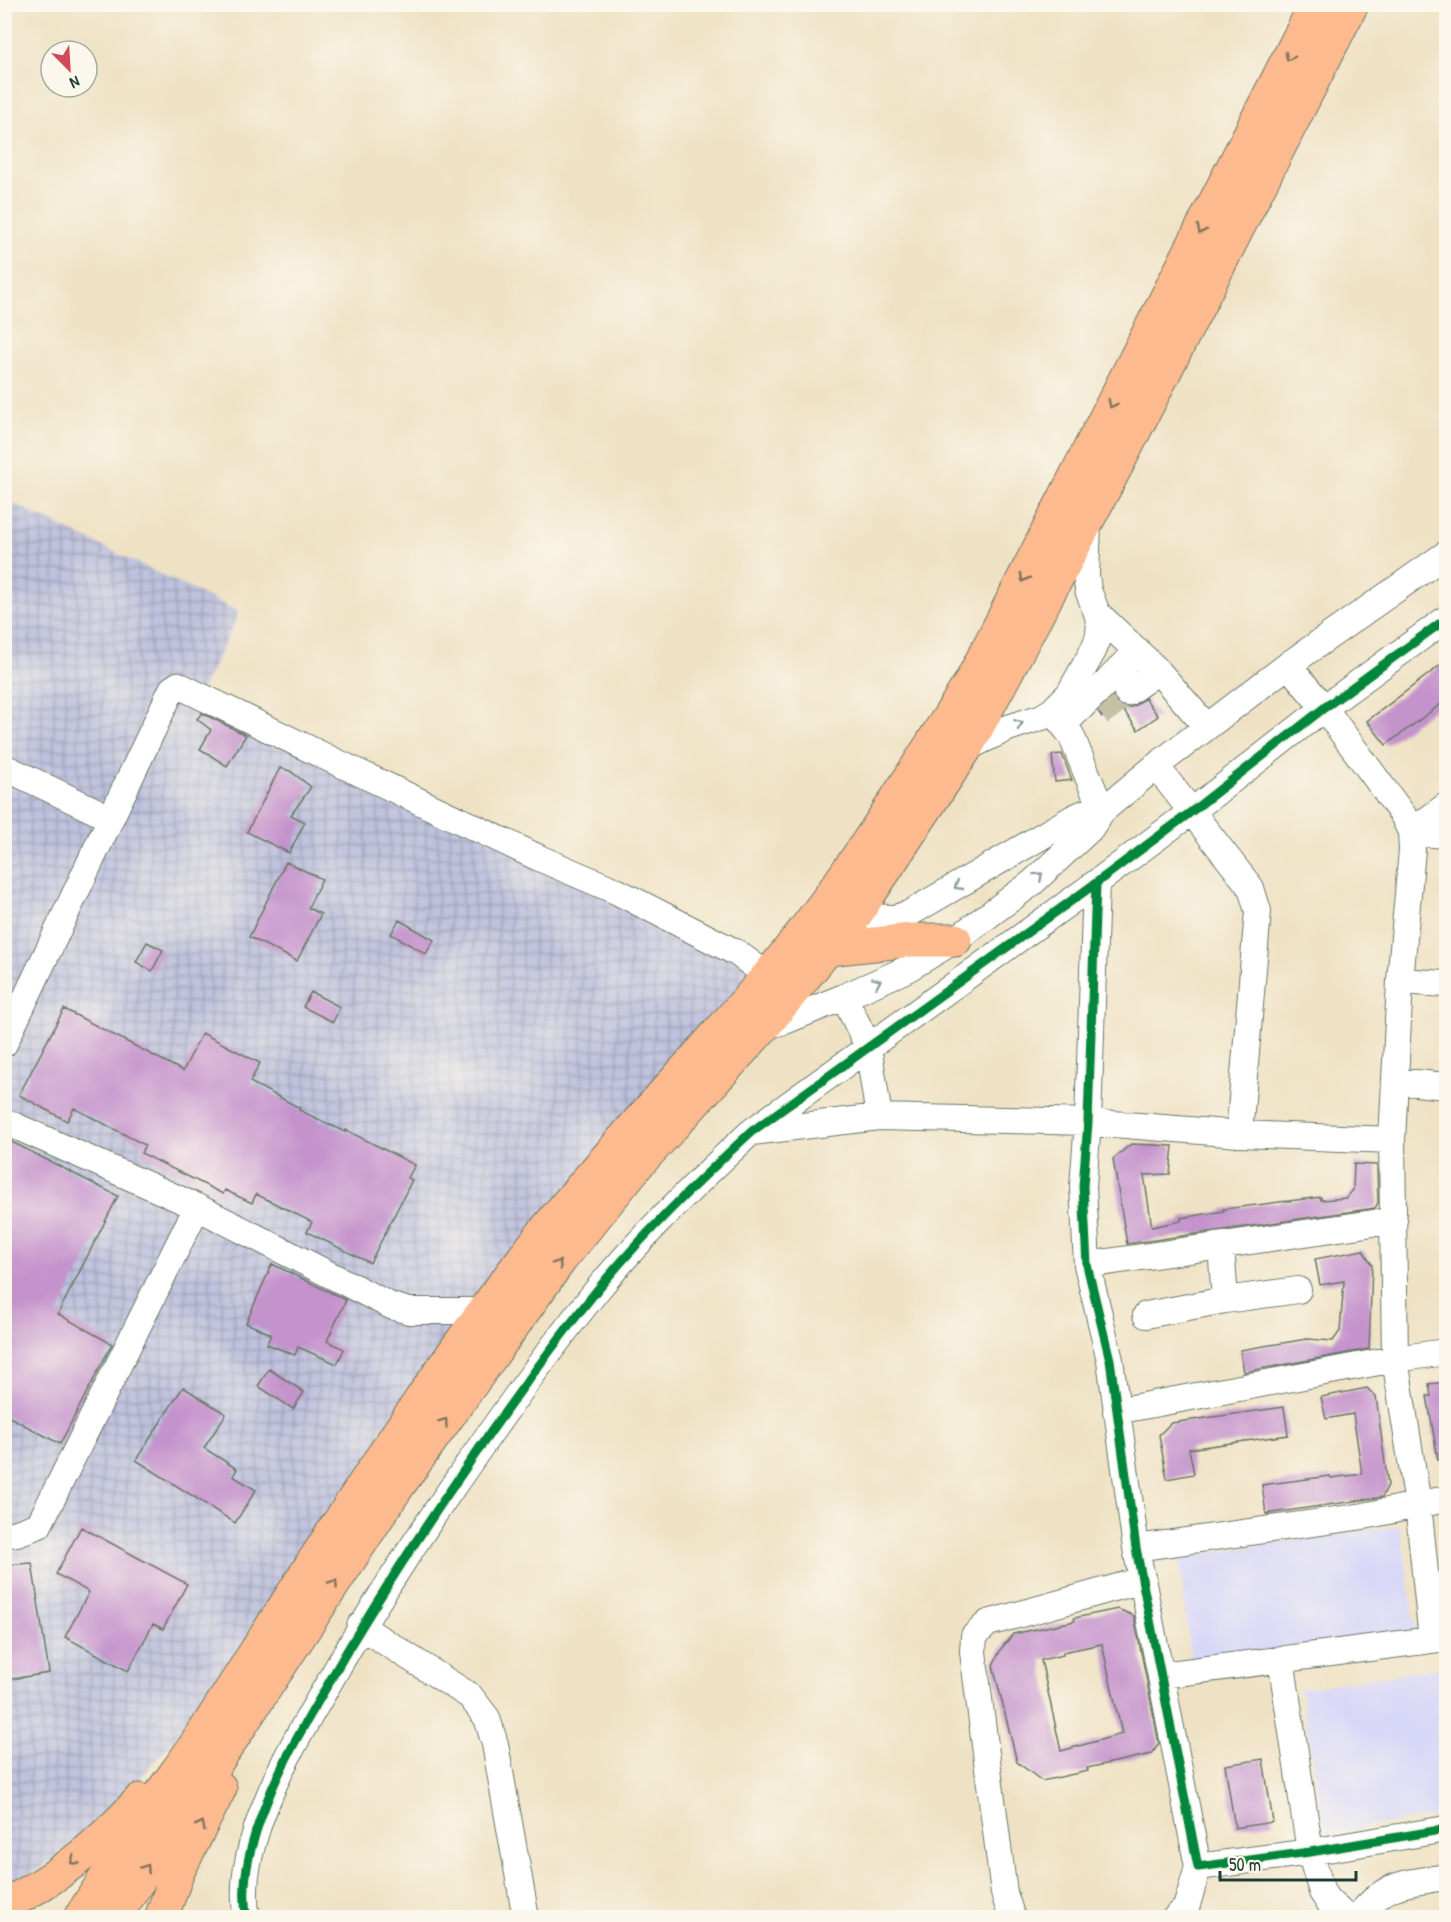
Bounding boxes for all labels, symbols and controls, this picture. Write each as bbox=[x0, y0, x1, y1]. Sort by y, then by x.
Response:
north arrow bbox=[39, 39, 99, 99]
one-way arrow bbox=[1285, 50, 1297, 61]
text: N bbox=[66, 71, 83, 95]
one-way arrow bbox=[1197, 224, 1208, 235]
one-way arrow bbox=[1108, 398, 1119, 408]
one-way arrow bbox=[1020, 572, 1031, 582]
one-way arrow bbox=[1014, 719, 1024, 732]
one-way arrow bbox=[1033, 872, 1043, 883]
one-way arrow bbox=[954, 879, 964, 890]
one-way arrow bbox=[871, 978, 882, 990]
one-way arrow bbox=[551, 1259, 562, 1270]
one-way arrow bbox=[437, 1418, 448, 1429]
one-way arrow bbox=[327, 1578, 338, 1589]
one-way arrow bbox=[193, 1821, 205, 1832]
scale bar bbox=[1220, 1844, 1356, 1882]
text: 50 m bbox=[1229, 1852, 1261, 1877]
one-way arrow bbox=[70, 1854, 81, 1865]
one-way arrow bbox=[138, 1864, 150, 1874]

